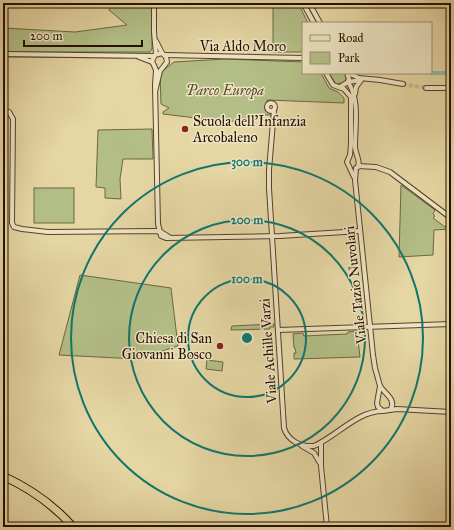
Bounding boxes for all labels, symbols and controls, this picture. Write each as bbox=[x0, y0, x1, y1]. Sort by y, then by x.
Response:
scale bar bbox=[24, 22, 142, 48]
legend bbox=[302, 22, 432, 74]
text: 200 m bbox=[30, 29, 63, 43]
text: Road bbox=[338, 31, 364, 45]
street label: Via Aldo Moro bbox=[199, 38, 286, 55]
text: Park bbox=[338, 51, 360, 65]
park label: Parco Europa bbox=[186, 82, 264, 100]
place label: Scuola dell'Infanzia Arcobaleno bbox=[192, 113, 306, 146]
marker: Scuola dell'Infanzia Arcobaleno bbox=[180, 124, 190, 134]
text: 300 m bbox=[231, 155, 264, 170]
text: 200 m bbox=[231, 213, 264, 227]
street label: Viale Tazio Nuvolari bbox=[341, 225, 370, 346]
text: 100 m bbox=[231, 272, 264, 286]
street label: Viale Achille Varzi bbox=[256, 298, 281, 405]
place label: Chiesa di San Giovanni Bosco bbox=[122, 330, 212, 363]
centre of rings bbox=[240, 331, 254, 345]
marker: Chiesa di San Giovanni Bosco bbox=[215, 341, 225, 351]

